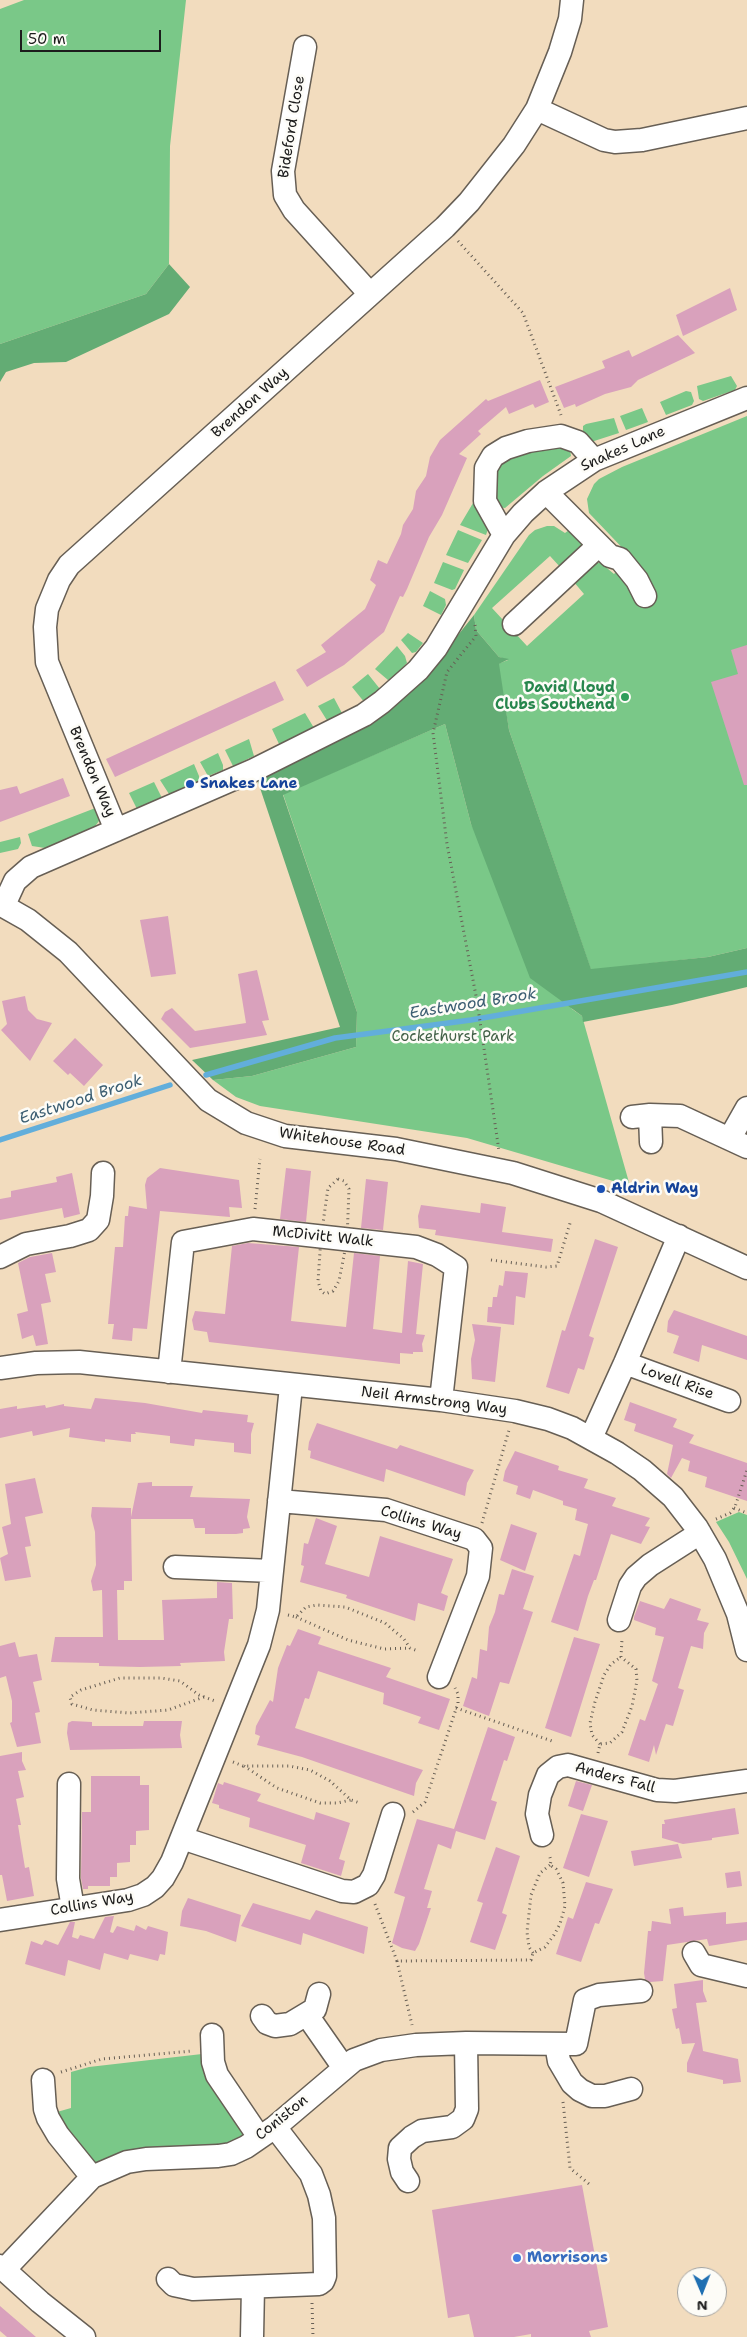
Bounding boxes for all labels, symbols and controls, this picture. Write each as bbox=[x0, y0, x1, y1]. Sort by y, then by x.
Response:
scale bar bbox=[22, 20, 164, 52]
text: 50 m bbox=[28, 29, 66, 49]
street label: Bideford Close bbox=[275, 74, 309, 180]
street label: Brendon Way bbox=[208, 364, 292, 442]
street label: Snakes Lane bbox=[578, 422, 668, 476]
place label: David Lloyd Clubs Southend bbox=[495, 679, 615, 714]
marker: David Lloyd Clubs Southend bbox=[619, 691, 631, 703]
street label: Brendon Way bbox=[65, 724, 119, 820]
place label: Snakes Lane bbox=[200, 775, 297, 793]
marker: Snakes Lane bbox=[184, 778, 196, 790]
water label: Eastwood Brook bbox=[408, 984, 538, 1024]
park label: Cockethurst Park bbox=[391, 1028, 515, 1046]
water label: Eastwood Brook bbox=[17, 1071, 145, 1129]
street label: Whitehouse Road bbox=[278, 1124, 406, 1160]
place label: Aldrin Way bbox=[611, 1180, 698, 1198]
marker: Aldrin Way bbox=[595, 1183, 607, 1195]
street label: McDivitt Walk bbox=[271, 1223, 375, 1251]
street label: Lovell Rise bbox=[638, 1360, 716, 1404]
street label: Neil Armstrong Way bbox=[360, 1383, 508, 1419]
street label: Collins Way bbox=[378, 1502, 464, 1544]
street label: Anders Fall bbox=[573, 1759, 657, 1797]
street label: Collins Way bbox=[49, 1888, 135, 1920]
street label: Coniston bbox=[252, 2091, 312, 2145]
place label: Morrisons bbox=[527, 2249, 608, 2267]
marker: Morrisons bbox=[511, 2252, 523, 2264]
north arrow bbox=[677, 2267, 727, 2317]
text: N bbox=[697, 2297, 708, 2315]

